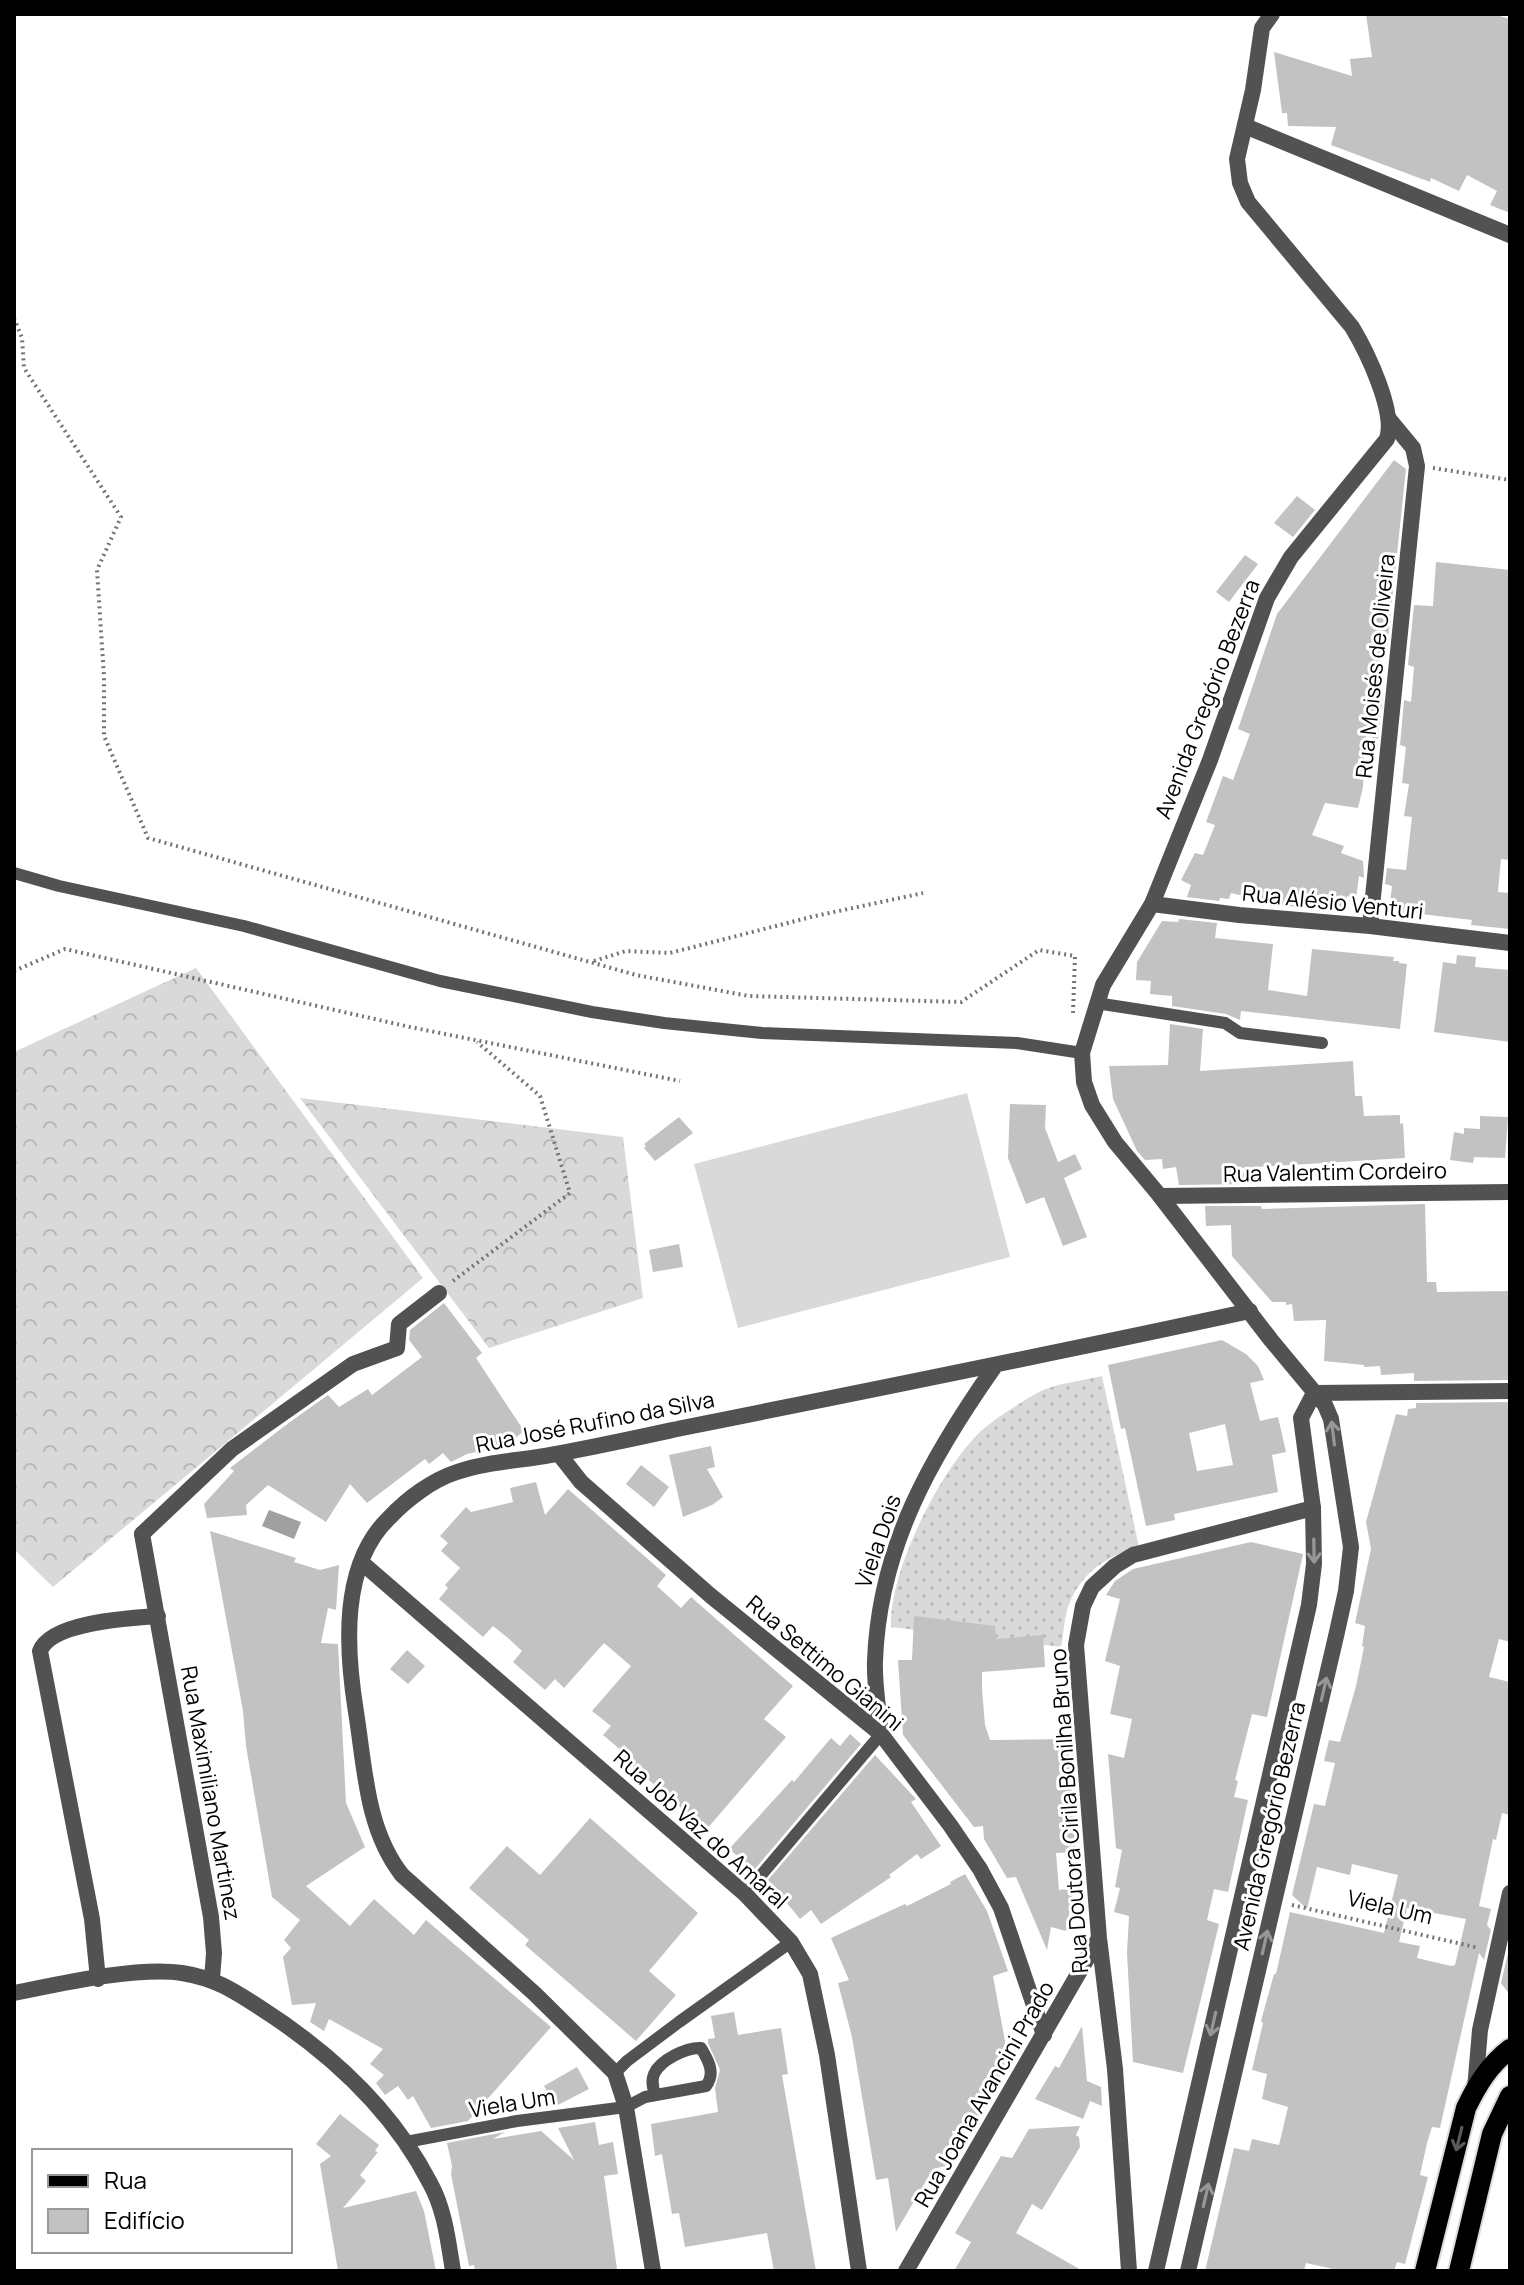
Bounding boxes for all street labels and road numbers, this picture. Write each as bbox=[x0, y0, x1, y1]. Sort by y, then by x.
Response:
street label: Rua Moisés de Oliveira bbox=[1348, 552, 1402, 780]
street label: Avenida Gregório Bezerra bbox=[1147, 575, 1267, 823]
street label: Rua Alésio Venturi bbox=[1241, 878, 1425, 926]
street label: Rua Valentim Cordeiro bbox=[1223, 1155, 1447, 1189]
street label: Rua José Rufino da Silva bbox=[473, 1384, 717, 1460]
street label: Viela Dois bbox=[848, 1490, 908, 1592]
street label: Rua Settimo Gianini bbox=[740, 1588, 910, 1738]
street label: Rua Doutora Cirila Bonilha Bruno bbox=[1043, 1648, 1095, 1974]
street label: Rua Maximiliano Martinez bbox=[174, 1663, 248, 1923]
street label: Avenida Gregório Bezerra bbox=[1226, 1699, 1312, 1953]
street label: Rua Job Vaz do Amaral bbox=[607, 1743, 795, 1915]
street label: Viela Um bbox=[1344, 1883, 1436, 1931]
street label: Rua Joana Avancini Prado bbox=[907, 1976, 1061, 2212]
street label: Viela Um bbox=[467, 2081, 557, 2125]

